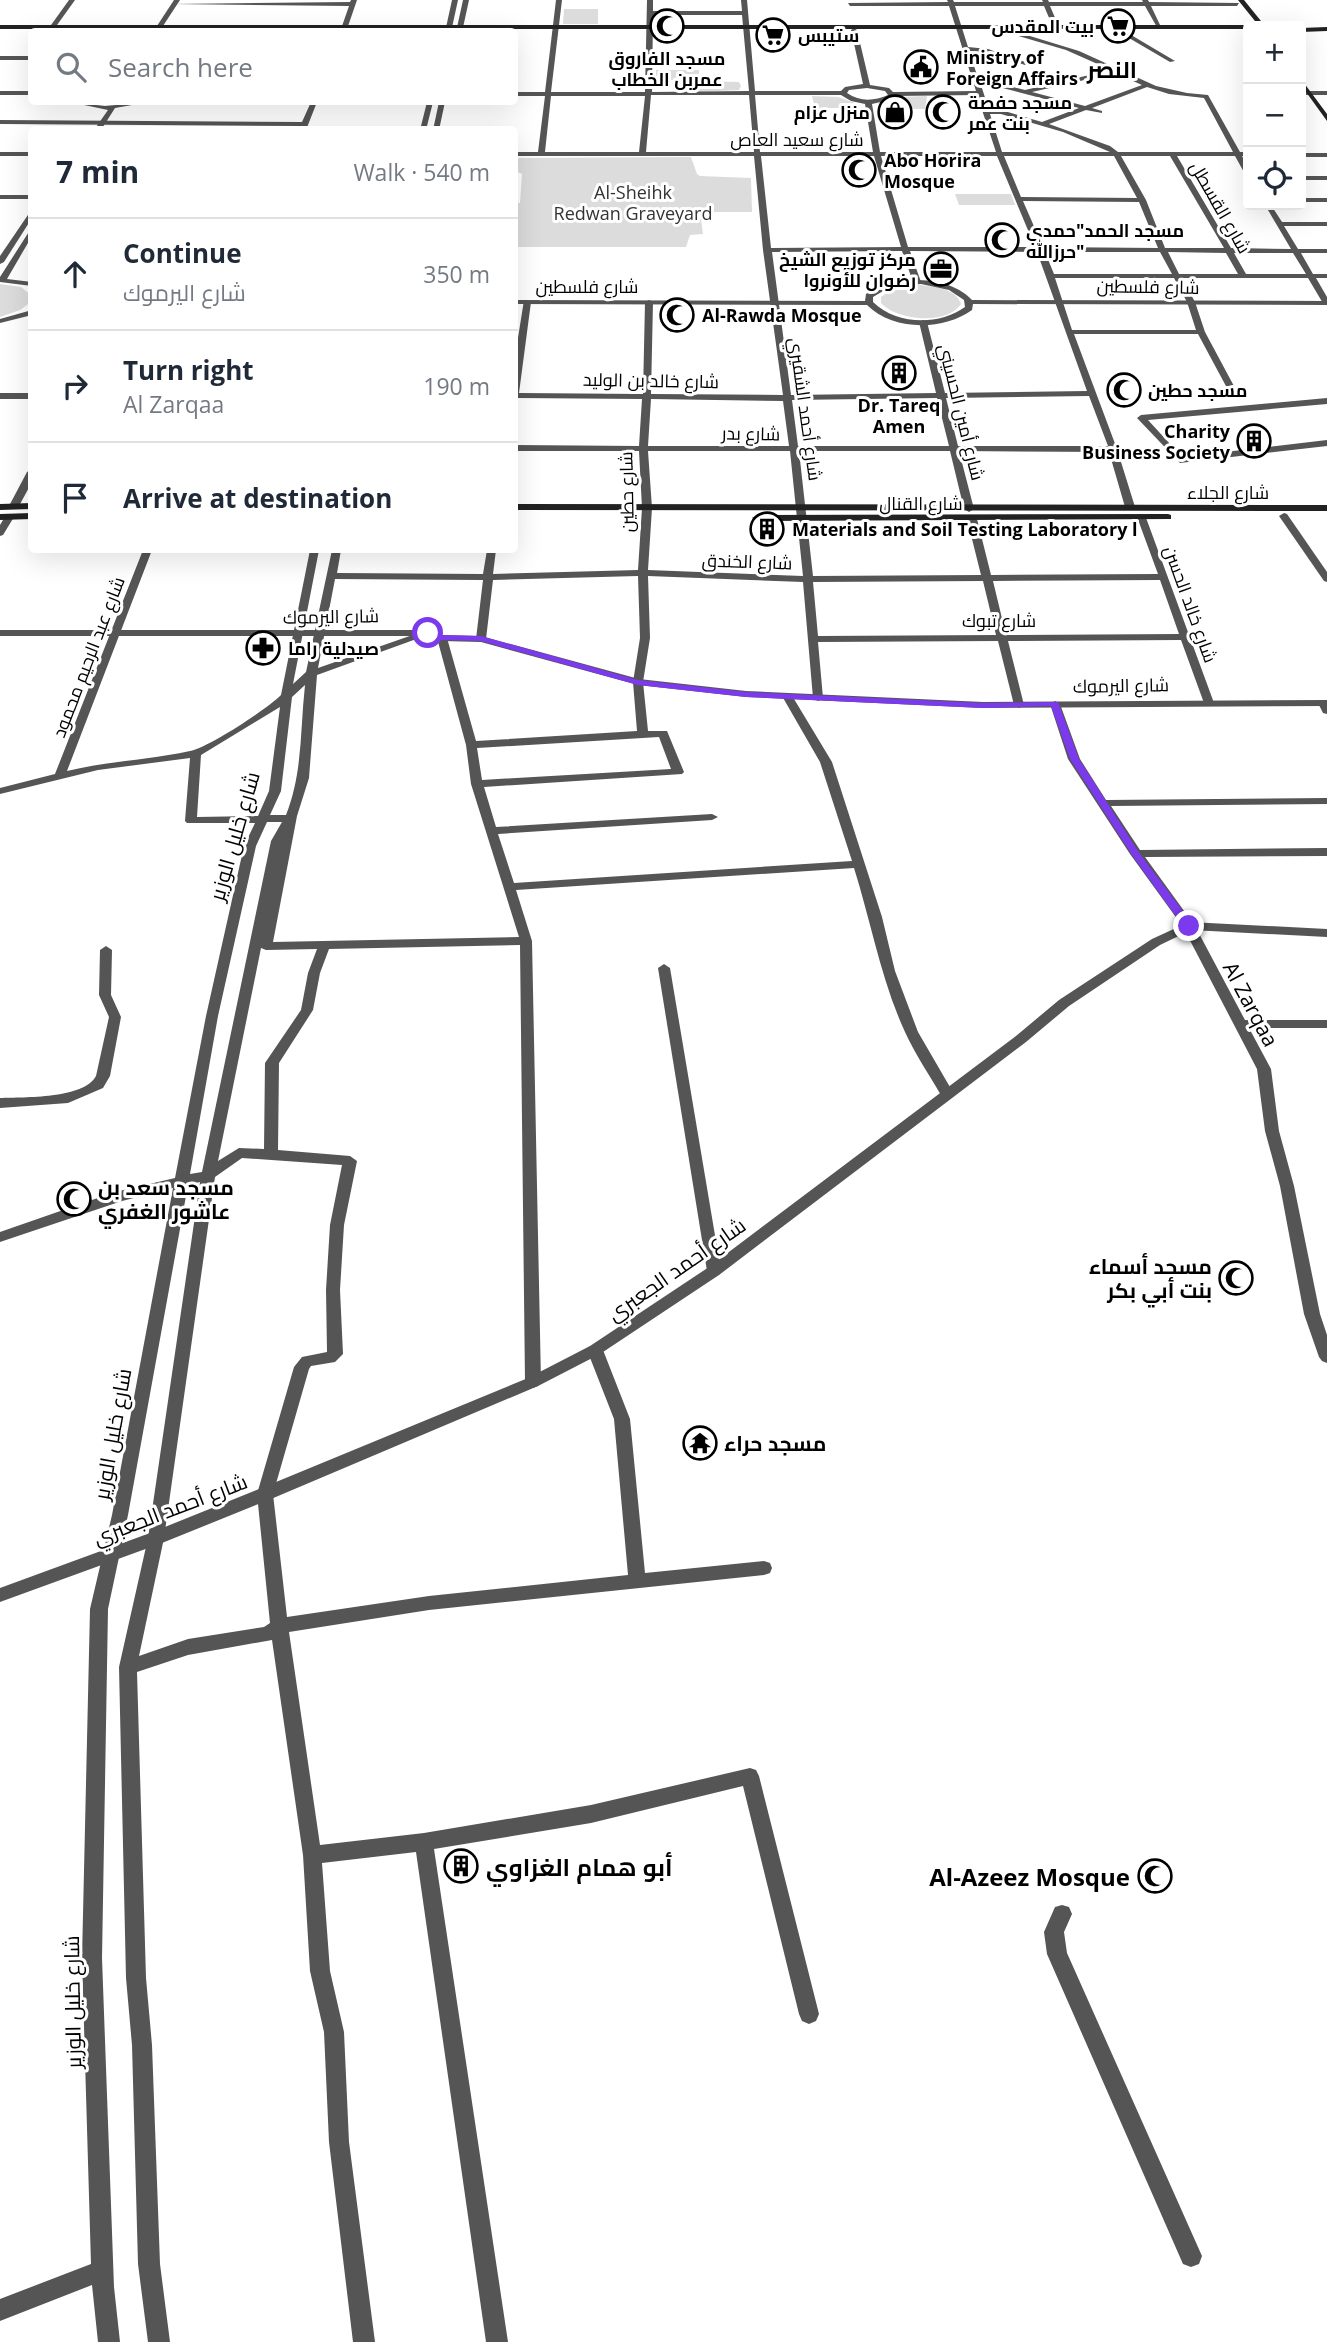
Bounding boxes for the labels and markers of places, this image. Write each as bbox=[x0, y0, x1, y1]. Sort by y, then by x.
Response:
mosque icon: مسجد الفاروق عمربن الخطاب bbox=[648, 7, 686, 45]
supermarket icon: بيت المقدس bbox=[1099, 7, 1137, 45]
place label: بيت المقدس bbox=[991, 14, 1094, 38]
supermarket icon: ستيبس bbox=[754, 16, 792, 54]
place label: ستيبس bbox=[798, 23, 859, 47]
place label: Ministry of Foreign Affairs bbox=[946, 45, 1078, 90]
place label: مسجد الفاروق عمربن الخطاب bbox=[609, 46, 725, 91]
public building icon: Ministry of Foreign Affairs bbox=[902, 48, 940, 86]
place label: مسجد حفصة بنت عمر bbox=[967, 90, 1072, 135]
shop icon: منزل عزام bbox=[876, 93, 914, 131]
mosque icon: مسجد حفصة بنت عمر bbox=[924, 93, 962, 131]
place label: منزل عزام bbox=[794, 100, 870, 125]
place label: Abo Horira Mosque bbox=[884, 148, 981, 193]
mosque icon: Abo Horira Mosque bbox=[840, 151, 878, 189]
place label: مسجد الحمد"حمدي حرزالله" bbox=[1026, 218, 1184, 263]
mosque icon: مسجد الحمد"حمدي حرزالله" bbox=[983, 221, 1021, 259]
place label: مركز توزيع الشيخ رضوان للأونروا bbox=[779, 247, 916, 292]
office icon: مركز توزيع الشيخ رضوان للأونروا bbox=[922, 250, 960, 288]
mosque icon: Al-Rawda Mosque bbox=[658, 296, 696, 334]
place label: Al-Rawda Mosque bbox=[702, 303, 862, 327]
building icon: Dr. Tareq Amen bbox=[880, 354, 918, 392]
mosque icon: مسجد حطين bbox=[1105, 371, 1143, 409]
place label: مسجد حطين bbox=[1148, 378, 1247, 402]
place label: Dr. Tareq Amen bbox=[858, 393, 940, 438]
place label: Charity Business Society bbox=[1082, 419, 1231, 464]
building icon: Charity Business Society bbox=[1235, 422, 1273, 460]
building icon: Materials and Soil Testing Laboratory l bbox=[748, 510, 786, 548]
place label: Materials and Soil Testing Laboratory l bbox=[792, 517, 1138, 541]
pharmacy icon: صيدلية راما bbox=[244, 629, 282, 667]
place label: صيدلية راما bbox=[288, 636, 379, 660]
place label: مسجد سعد بن عاشور الغفري bbox=[98, 1173, 234, 1229]
mosque icon: مسجد سعد بن عاشور الغفري bbox=[55, 1180, 93, 1218]
place label: مسجد أسماء بنت أبي بكر bbox=[1089, 1252, 1212, 1308]
mosque icon: مسجد أسماء بنت أبي بكر bbox=[1217, 1259, 1255, 1297]
temple icon: مسجد حراء bbox=[681, 1424, 719, 1462]
place label: مسجد حراء bbox=[724, 1429, 826, 1457]
building icon: أبو همام الغزاوي bbox=[442, 1847, 480, 1885]
place label: أبو همام الغزاوي bbox=[486, 1850, 673, 1887]
mosque icon: Al-Azeez Mosque bbox=[1136, 1857, 1174, 1895]
place label: Al-Azeez Mosque bbox=[929, 1860, 1130, 1893]

